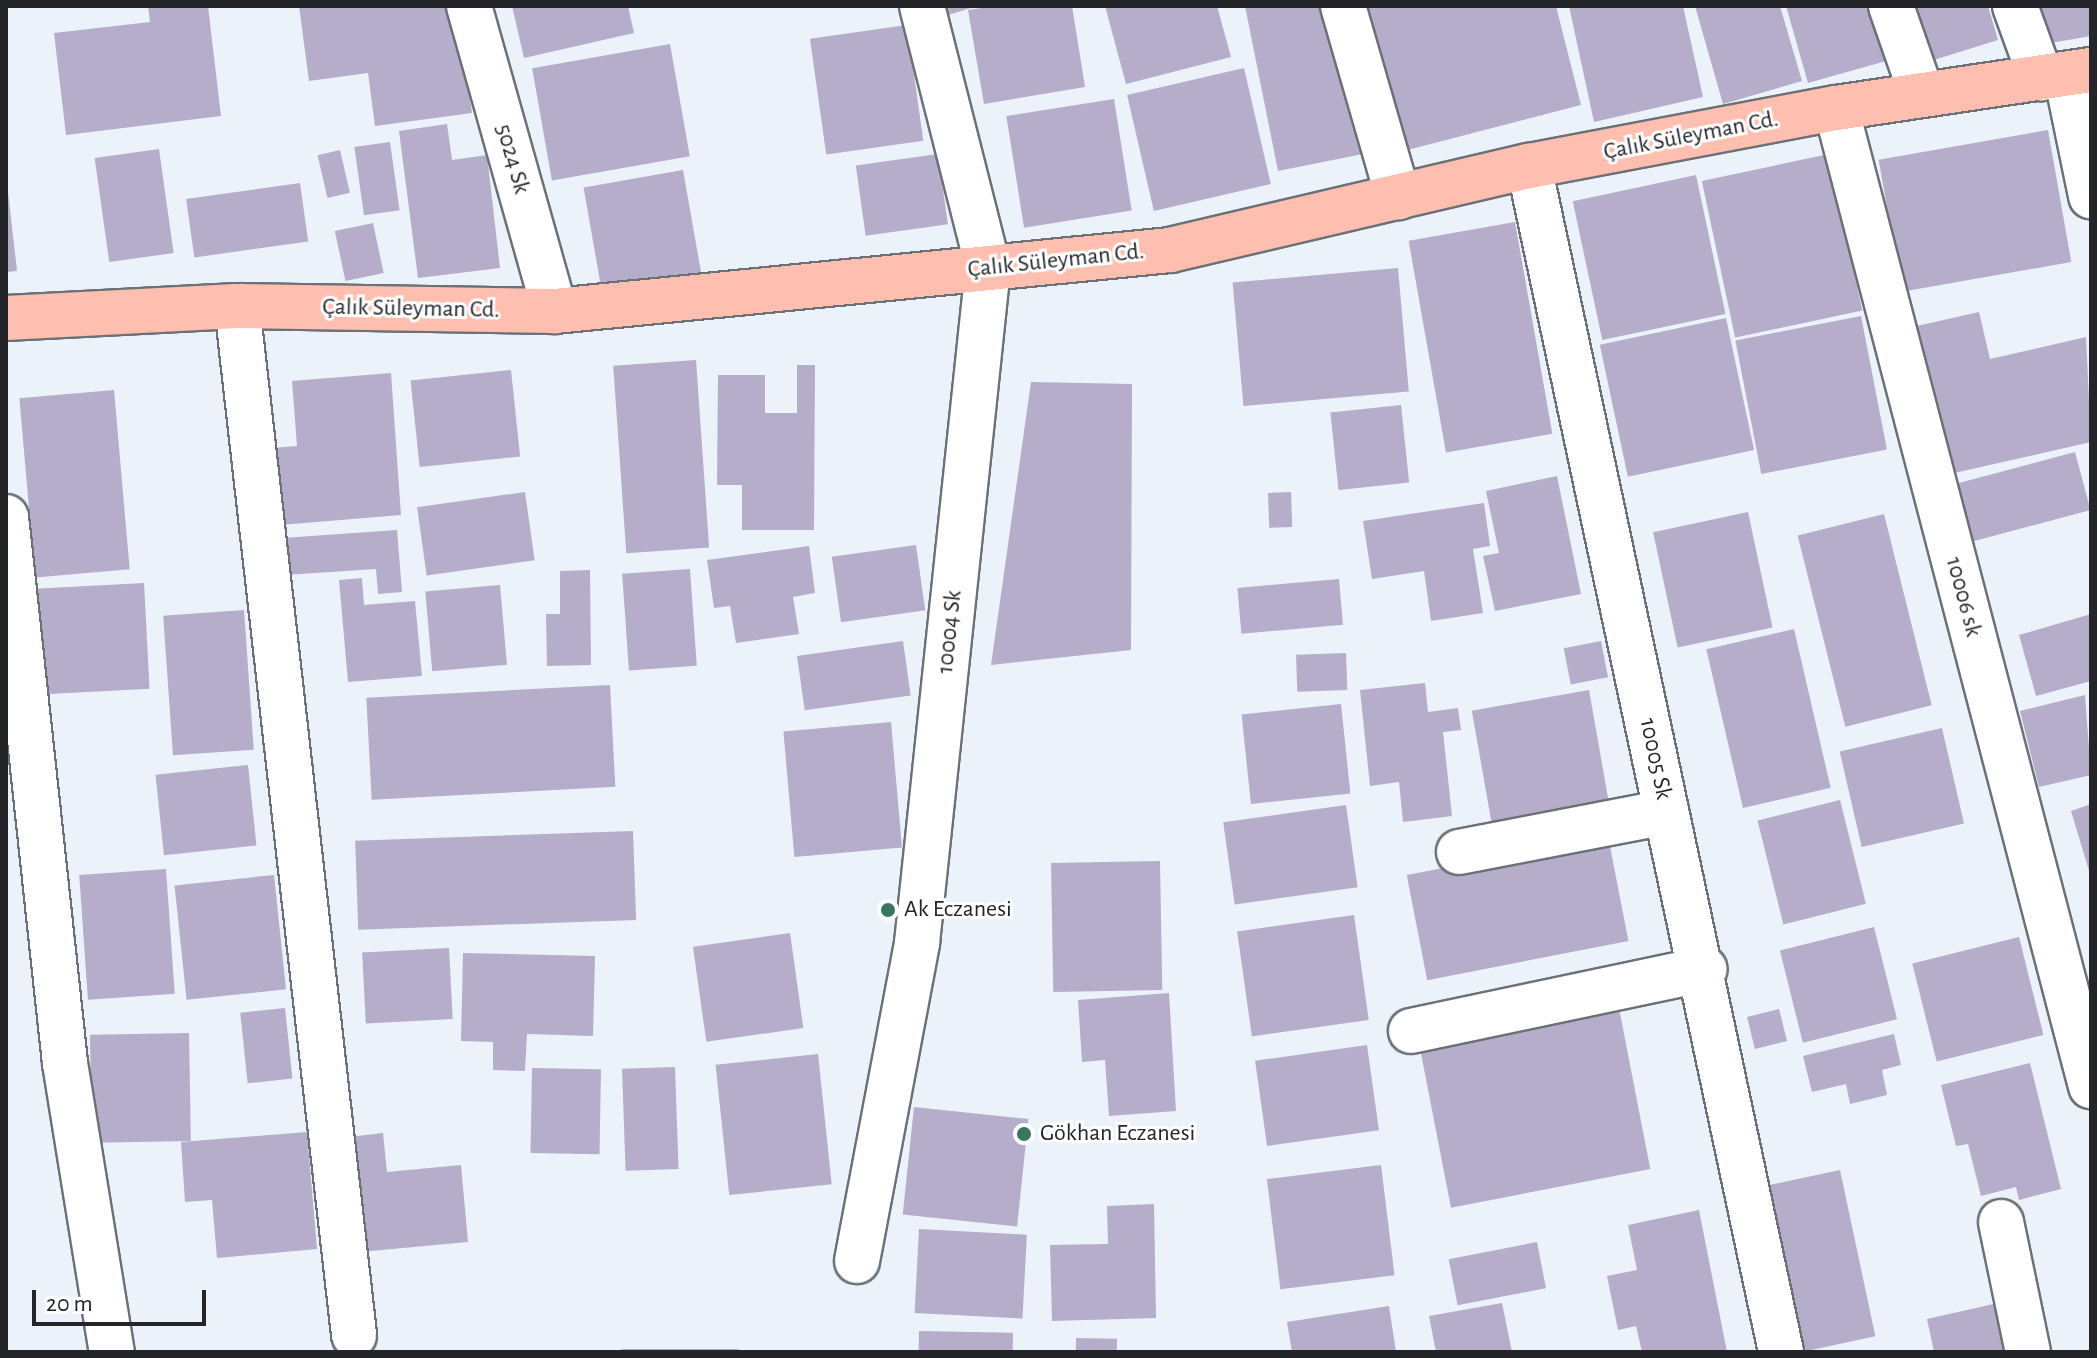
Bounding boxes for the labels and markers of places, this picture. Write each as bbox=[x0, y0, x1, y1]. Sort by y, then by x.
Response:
place label: Ak Eczanesi bbox=[904, 896, 1012, 924]
marker: Ak Eczanesi bbox=[879, 901, 897, 919]
place label: Gökhan Eczanesi bbox=[1040, 1120, 1195, 1148]
marker: Gökhan Eczanesi bbox=[1015, 1125, 1033, 1143]

